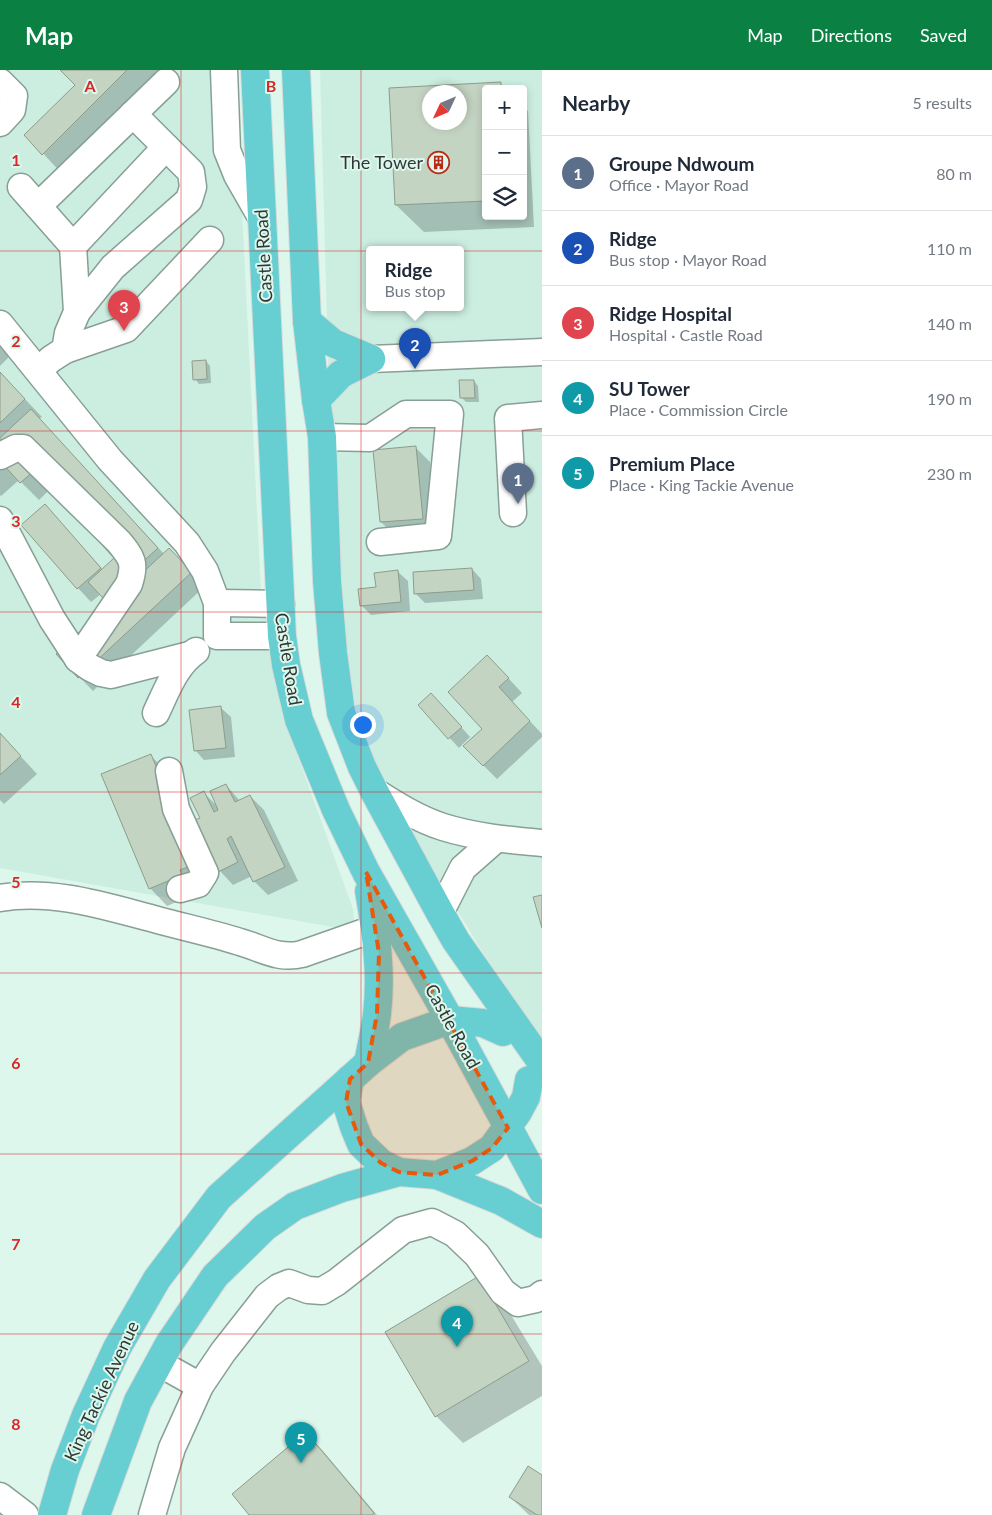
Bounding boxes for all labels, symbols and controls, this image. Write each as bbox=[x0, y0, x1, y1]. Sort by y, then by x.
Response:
text: Map bbox=[25, 21, 73, 50]
text: Map bbox=[747, 24, 783, 46]
text: Directions bbox=[811, 24, 892, 46]
text: Saved bbox=[920, 24, 967, 46]
text: A bbox=[83, 76, 96, 95]
text: B bbox=[266, 76, 276, 95]
north arrow bbox=[422, 85, 467, 130]
map controls bbox=[482, 85, 527, 220]
button: + bbox=[482, 85, 527, 130]
text: Nearby bbox=[562, 90, 630, 115]
text: 5 results bbox=[912, 93, 972, 112]
button: − bbox=[482, 130, 527, 175]
text: 1 bbox=[11, 150, 21, 169]
building icon: The Tower bbox=[427, 150, 451, 174]
place label: The Tower bbox=[340, 151, 423, 173]
text: Groupe Ndwoum bbox=[609, 152, 754, 175]
text: 1 bbox=[573, 164, 583, 183]
text: 80 m bbox=[936, 164, 972, 183]
button: layers bbox=[482, 175, 527, 220]
text: Office · Mayor Road bbox=[609, 175, 749, 194]
street label: Castle Road bbox=[250, 209, 276, 303]
text: Ridge bbox=[609, 227, 657, 250]
text: 2 bbox=[573, 239, 583, 258]
text: 110 m bbox=[927, 239, 972, 258]
popup bbox=[366, 246, 464, 311]
text: Bus stop · Mayor Road bbox=[609, 250, 767, 269]
text: Ridge bbox=[385, 258, 432, 281]
text: Bus stop bbox=[385, 281, 445, 300]
pin: 3 bbox=[108, 290, 140, 331]
text: Ridge Hospital bbox=[609, 302, 732, 325]
text: 3 bbox=[573, 314, 583, 333]
text: 140 m bbox=[927, 314, 972, 333]
text: Hospital · Castle Road bbox=[609, 325, 763, 344]
pin: 2 bbox=[399, 328, 431, 369]
text: 2 bbox=[11, 331, 21, 350]
text: SU Tower bbox=[609, 377, 690, 400]
text: 4 bbox=[573, 389, 583, 408]
text: 190 m bbox=[927, 389, 972, 408]
text: Place · Commission Circle bbox=[609, 400, 788, 419]
text: Premium Place bbox=[609, 452, 735, 475]
pin: 1 bbox=[502, 463, 534, 504]
text: 5 bbox=[573, 464, 583, 483]
text: 230 m bbox=[927, 464, 972, 483]
text: Place · King Tackie Avenue bbox=[609, 475, 794, 494]
text: 3 bbox=[11, 511, 21, 530]
street label: Castle Road bbox=[271, 611, 307, 707]
text: 4 bbox=[11, 692, 21, 711]
your location bbox=[350, 712, 376, 738]
text: 5 bbox=[11, 872, 21, 891]
street label: Castle Road bbox=[421, 980, 485, 1072]
text: 6 bbox=[11, 1053, 21, 1072]
text: 7 bbox=[11, 1234, 21, 1253]
pin: 4 bbox=[441, 1306, 473, 1347]
street label: King Tackie Avenue bbox=[59, 1317, 143, 1465]
text: 8 bbox=[11, 1414, 21, 1433]
pin: 5 bbox=[285, 1422, 317, 1463]

